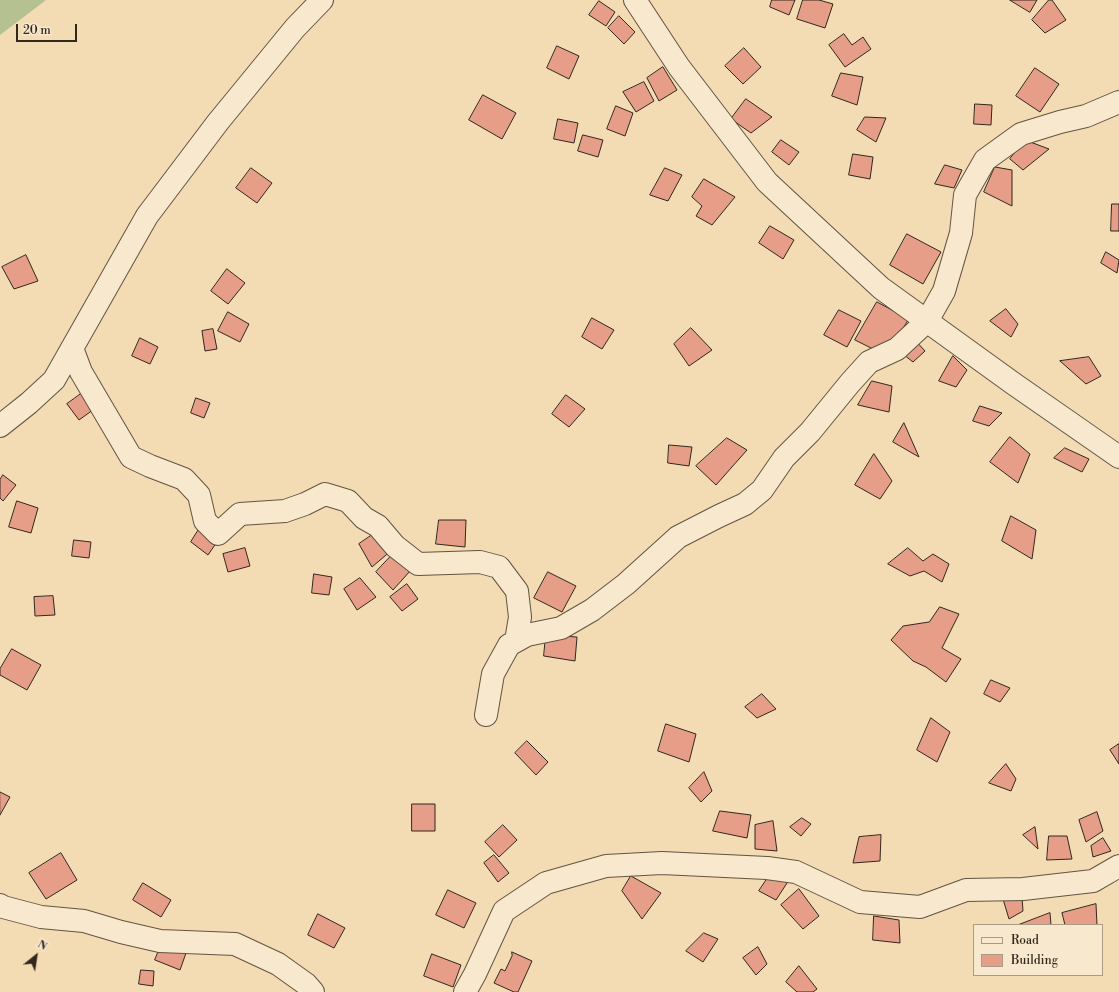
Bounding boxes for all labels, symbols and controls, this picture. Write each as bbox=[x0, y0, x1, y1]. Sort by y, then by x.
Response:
scale bar bbox=[18, 16, 79, 42]
text: 20 m bbox=[23, 23, 51, 38]
legend bbox=[973, 924, 1103, 976]
text: Road bbox=[1011, 933, 1039, 948]
north arrow bbox=[16, 936, 56, 976]
text: N bbox=[35, 937, 49, 954]
text: Building bbox=[1011, 953, 1058, 968]

